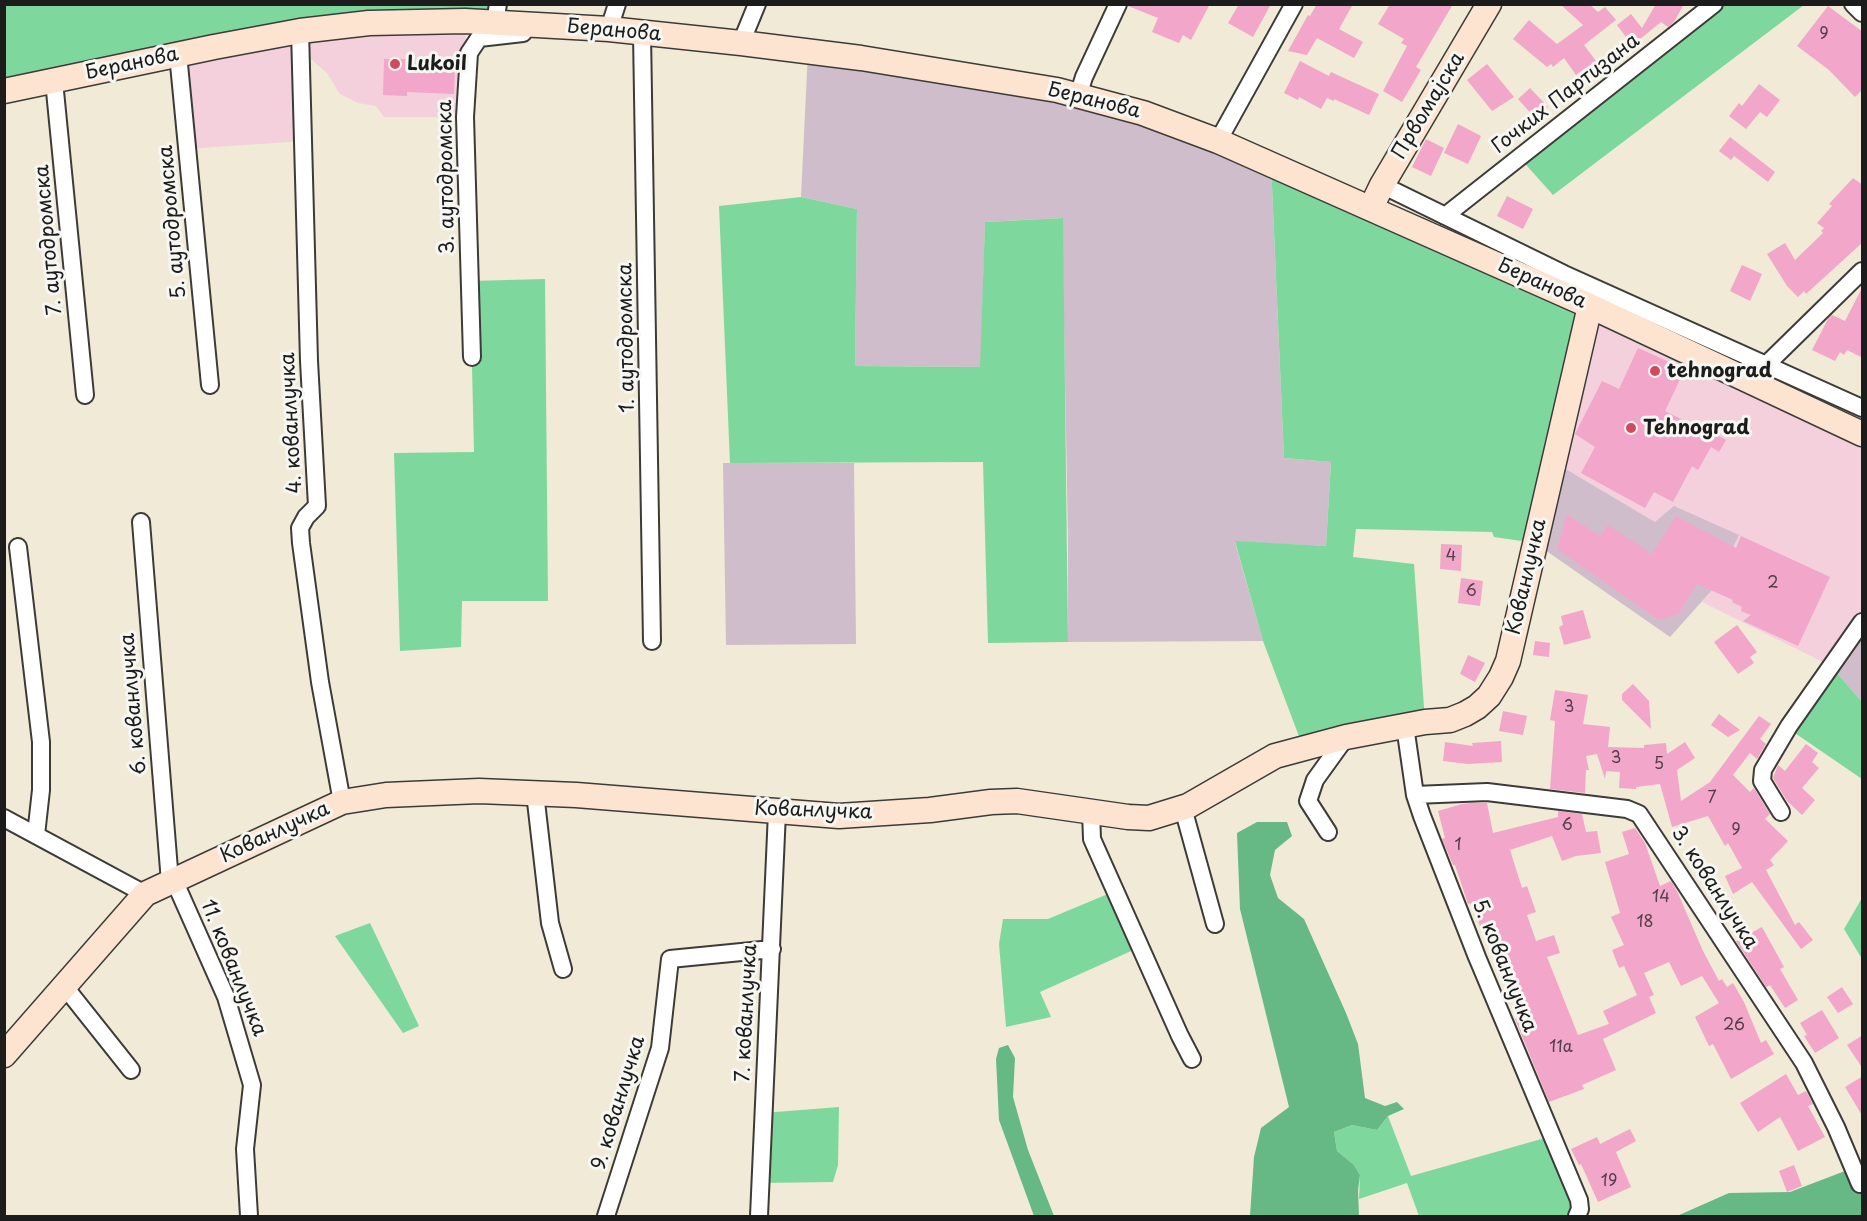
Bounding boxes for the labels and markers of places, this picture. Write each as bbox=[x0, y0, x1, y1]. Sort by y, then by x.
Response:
place label: Lukoil bbox=[407, 52, 467, 76]
marker: Lukoil bbox=[388, 57, 402, 71]
place label: tehnograd bbox=[1667, 359, 1772, 383]
marker: tehnograd bbox=[1648, 364, 1662, 378]
place label: Tehnograd bbox=[1643, 416, 1749, 440]
marker: Tehnograd bbox=[1624, 421, 1638, 435]

